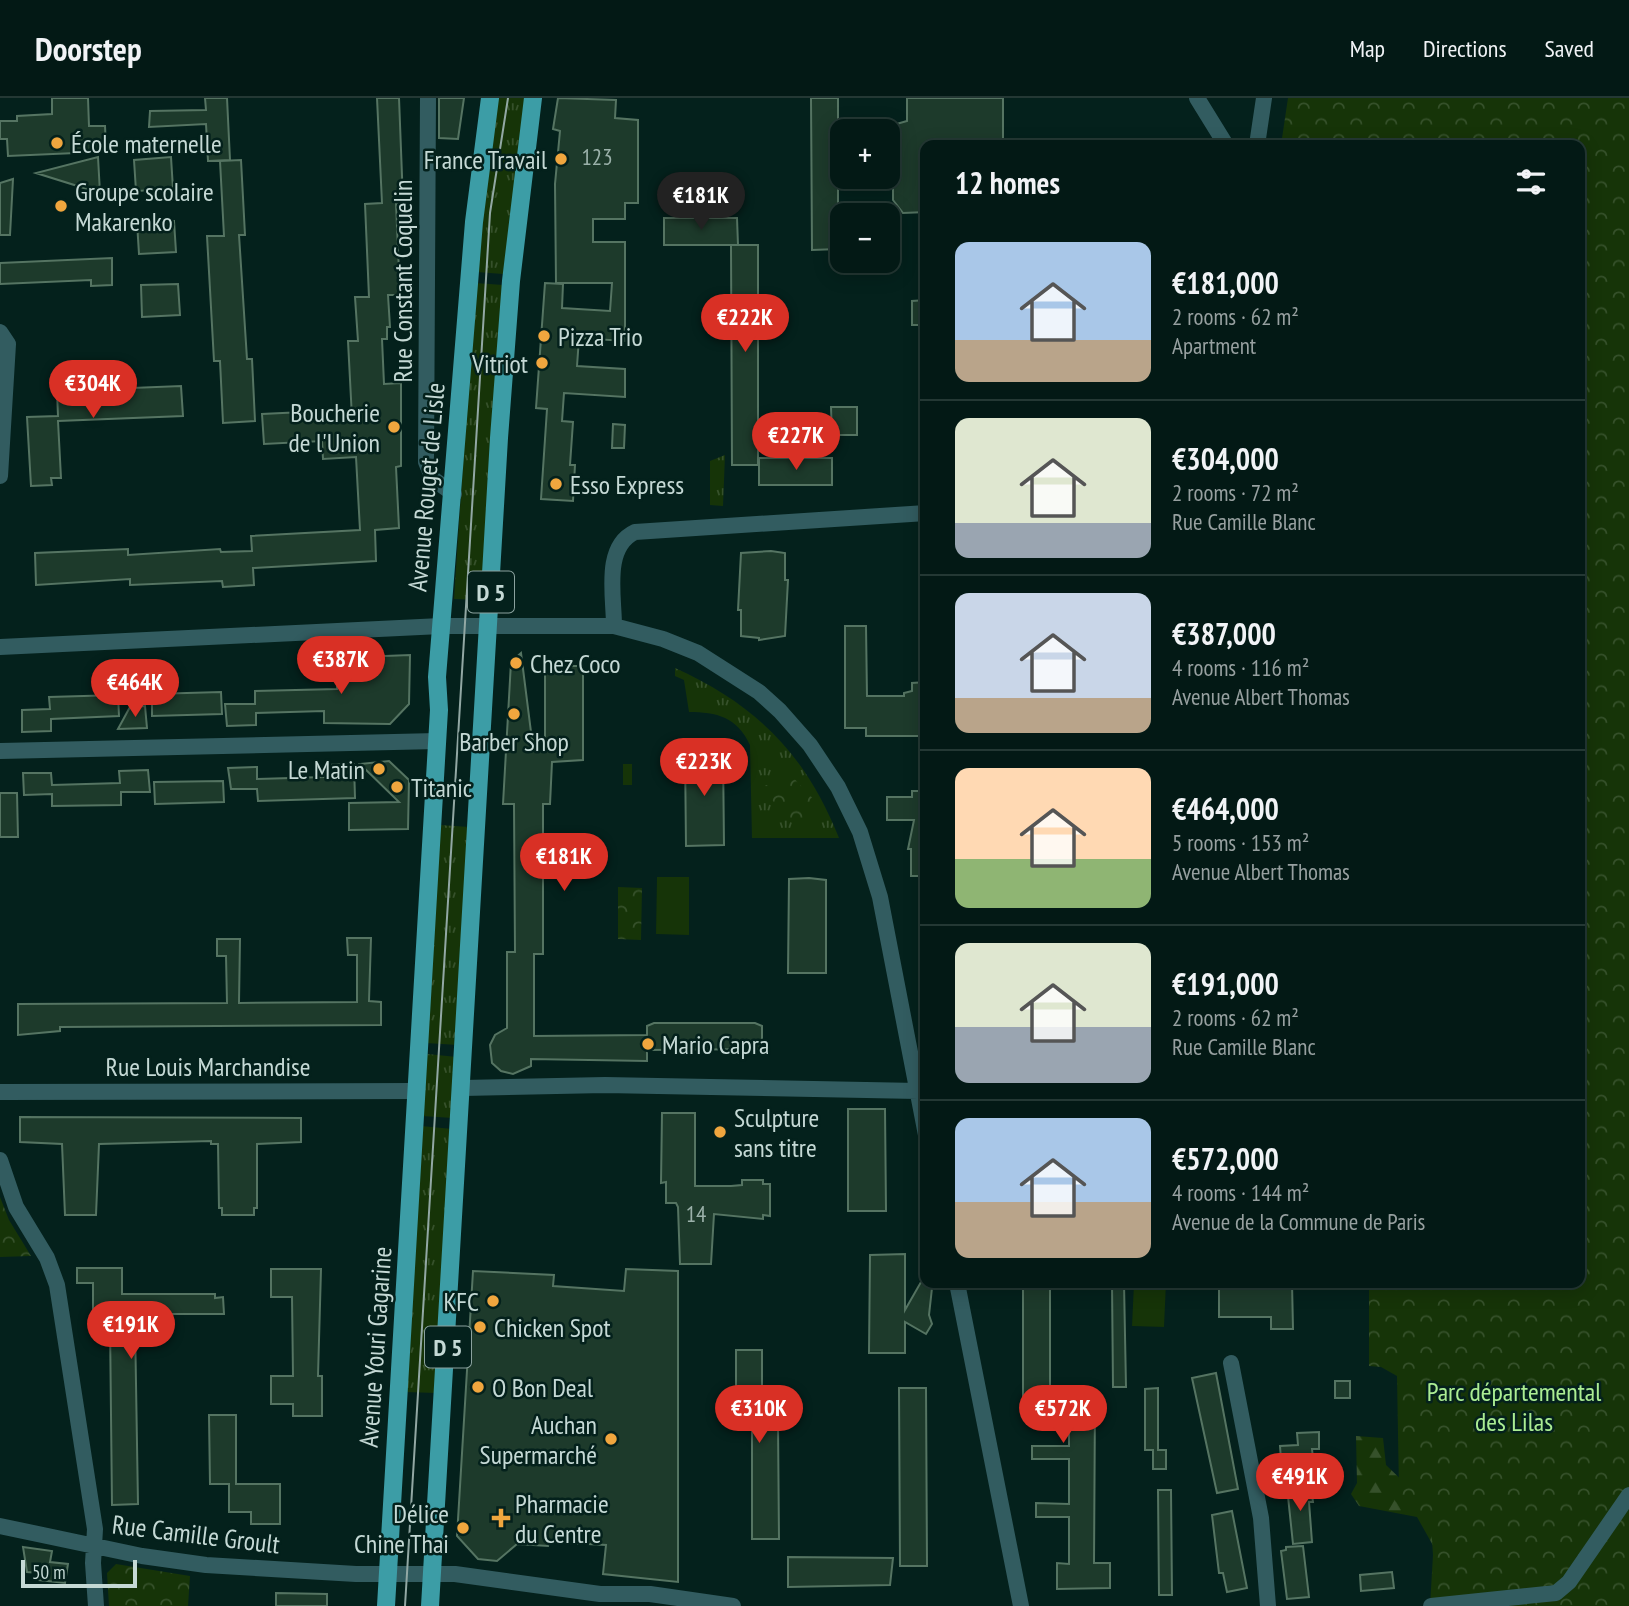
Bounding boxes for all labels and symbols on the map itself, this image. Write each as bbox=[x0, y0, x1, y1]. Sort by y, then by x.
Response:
place label: École maternelle bbox=[71, 127, 222, 160]
marker: École maternelle bbox=[49, 135, 65, 151]
house number: 123 bbox=[581, 142, 613, 171]
place label: France Travail bbox=[424, 143, 547, 176]
marker: France Travail bbox=[553, 151, 569, 167]
pin: €181K bbox=[652, 172, 750, 232]
place label: Groupe scolaire Makarenko bbox=[75, 175, 214, 238]
street label: Rue Constant Coquelin bbox=[386, 179, 419, 383]
marker: Groupe scolaire Makarenko bbox=[53, 198, 69, 214]
pin: €222K bbox=[696, 294, 794, 354]
place label: Pizza Trio bbox=[558, 320, 643, 353]
marker: Pizza Trio bbox=[536, 328, 552, 344]
place label: Vitriot bbox=[471, 347, 528, 380]
marker: Vitriot bbox=[534, 355, 550, 371]
pin: €304K bbox=[44, 360, 142, 420]
street label: Avenue Rouget de Lisle bbox=[400, 381, 452, 593]
place label: Boucherie de l'Union bbox=[288, 396, 380, 459]
pin: €227K bbox=[747, 412, 845, 472]
marker: Boucherie de l'Union bbox=[386, 419, 402, 435]
place label: Esso Express bbox=[570, 468, 684, 501]
marker: Esso Express bbox=[548, 476, 564, 492]
road number: D 5 bbox=[468, 572, 514, 612]
pin: €387K bbox=[292, 636, 390, 696]
place label: Chez Coco bbox=[530, 647, 621, 680]
marker: Chez Coco bbox=[508, 655, 524, 671]
pin: €464K bbox=[86, 660, 184, 719]
marker: Barber Shop bbox=[506, 706, 522, 722]
place label: Barber Shop bbox=[459, 725, 569, 758]
pin: €223K bbox=[655, 738, 753, 798]
place label: Le Matin bbox=[288, 753, 365, 786]
marker: Le Matin bbox=[371, 761, 387, 777]
place label: Titanic bbox=[411, 771, 472, 804]
marker: Titanic bbox=[389, 779, 405, 795]
pin: €181K bbox=[515, 834, 613, 893]
place label: Mario Capra bbox=[662, 1028, 769, 1061]
marker: Mario Capra bbox=[640, 1036, 656, 1052]
street label: Rue Louis Marchandise bbox=[105, 1050, 311, 1083]
place label: Sculpture sans titre bbox=[734, 1101, 819, 1164]
marker: Sculpture sans titre bbox=[712, 1124, 728, 1140]
house number: 14 bbox=[686, 1199, 706, 1228]
street label: Avenue Youri Gagarine bbox=[352, 1246, 398, 1448]
place label: KFC bbox=[444, 1285, 479, 1318]
marker: KFC bbox=[485, 1293, 501, 1309]
pin: €191K bbox=[82, 1302, 180, 1361]
place label: Chicken Spot bbox=[494, 1311, 611, 1344]
marker: Chicken Spot bbox=[472, 1319, 488, 1335]
road number: D 5 bbox=[425, 1326, 471, 1367]
place label: O Bon Deal bbox=[492, 1371, 593, 1404]
park label: Parc départemental des Lilas bbox=[1427, 1375, 1601, 1438]
marker: O Bon Deal bbox=[470, 1379, 486, 1395]
pin: €310K bbox=[710, 1386, 808, 1445]
pin: €572K bbox=[1014, 1386, 1112, 1445]
place label: Auchan Supermarché bbox=[480, 1408, 597, 1471]
marker: Auchan Supermarché bbox=[603, 1431, 619, 1447]
pin: €491K bbox=[1251, 1454, 1349, 1513]
place label: Pharmacie du Centre bbox=[515, 1487, 609, 1550]
place label: Délice Chine Thai bbox=[354, 1497, 449, 1560]
street label: Rue Camille Groult bbox=[110, 1507, 282, 1561]
marker: Pharmacie du Centre bbox=[493, 1510, 509, 1526]
marker: Délice Chine Thai bbox=[455, 1520, 471, 1536]
scale bar bbox=[21, 1557, 136, 1589]

